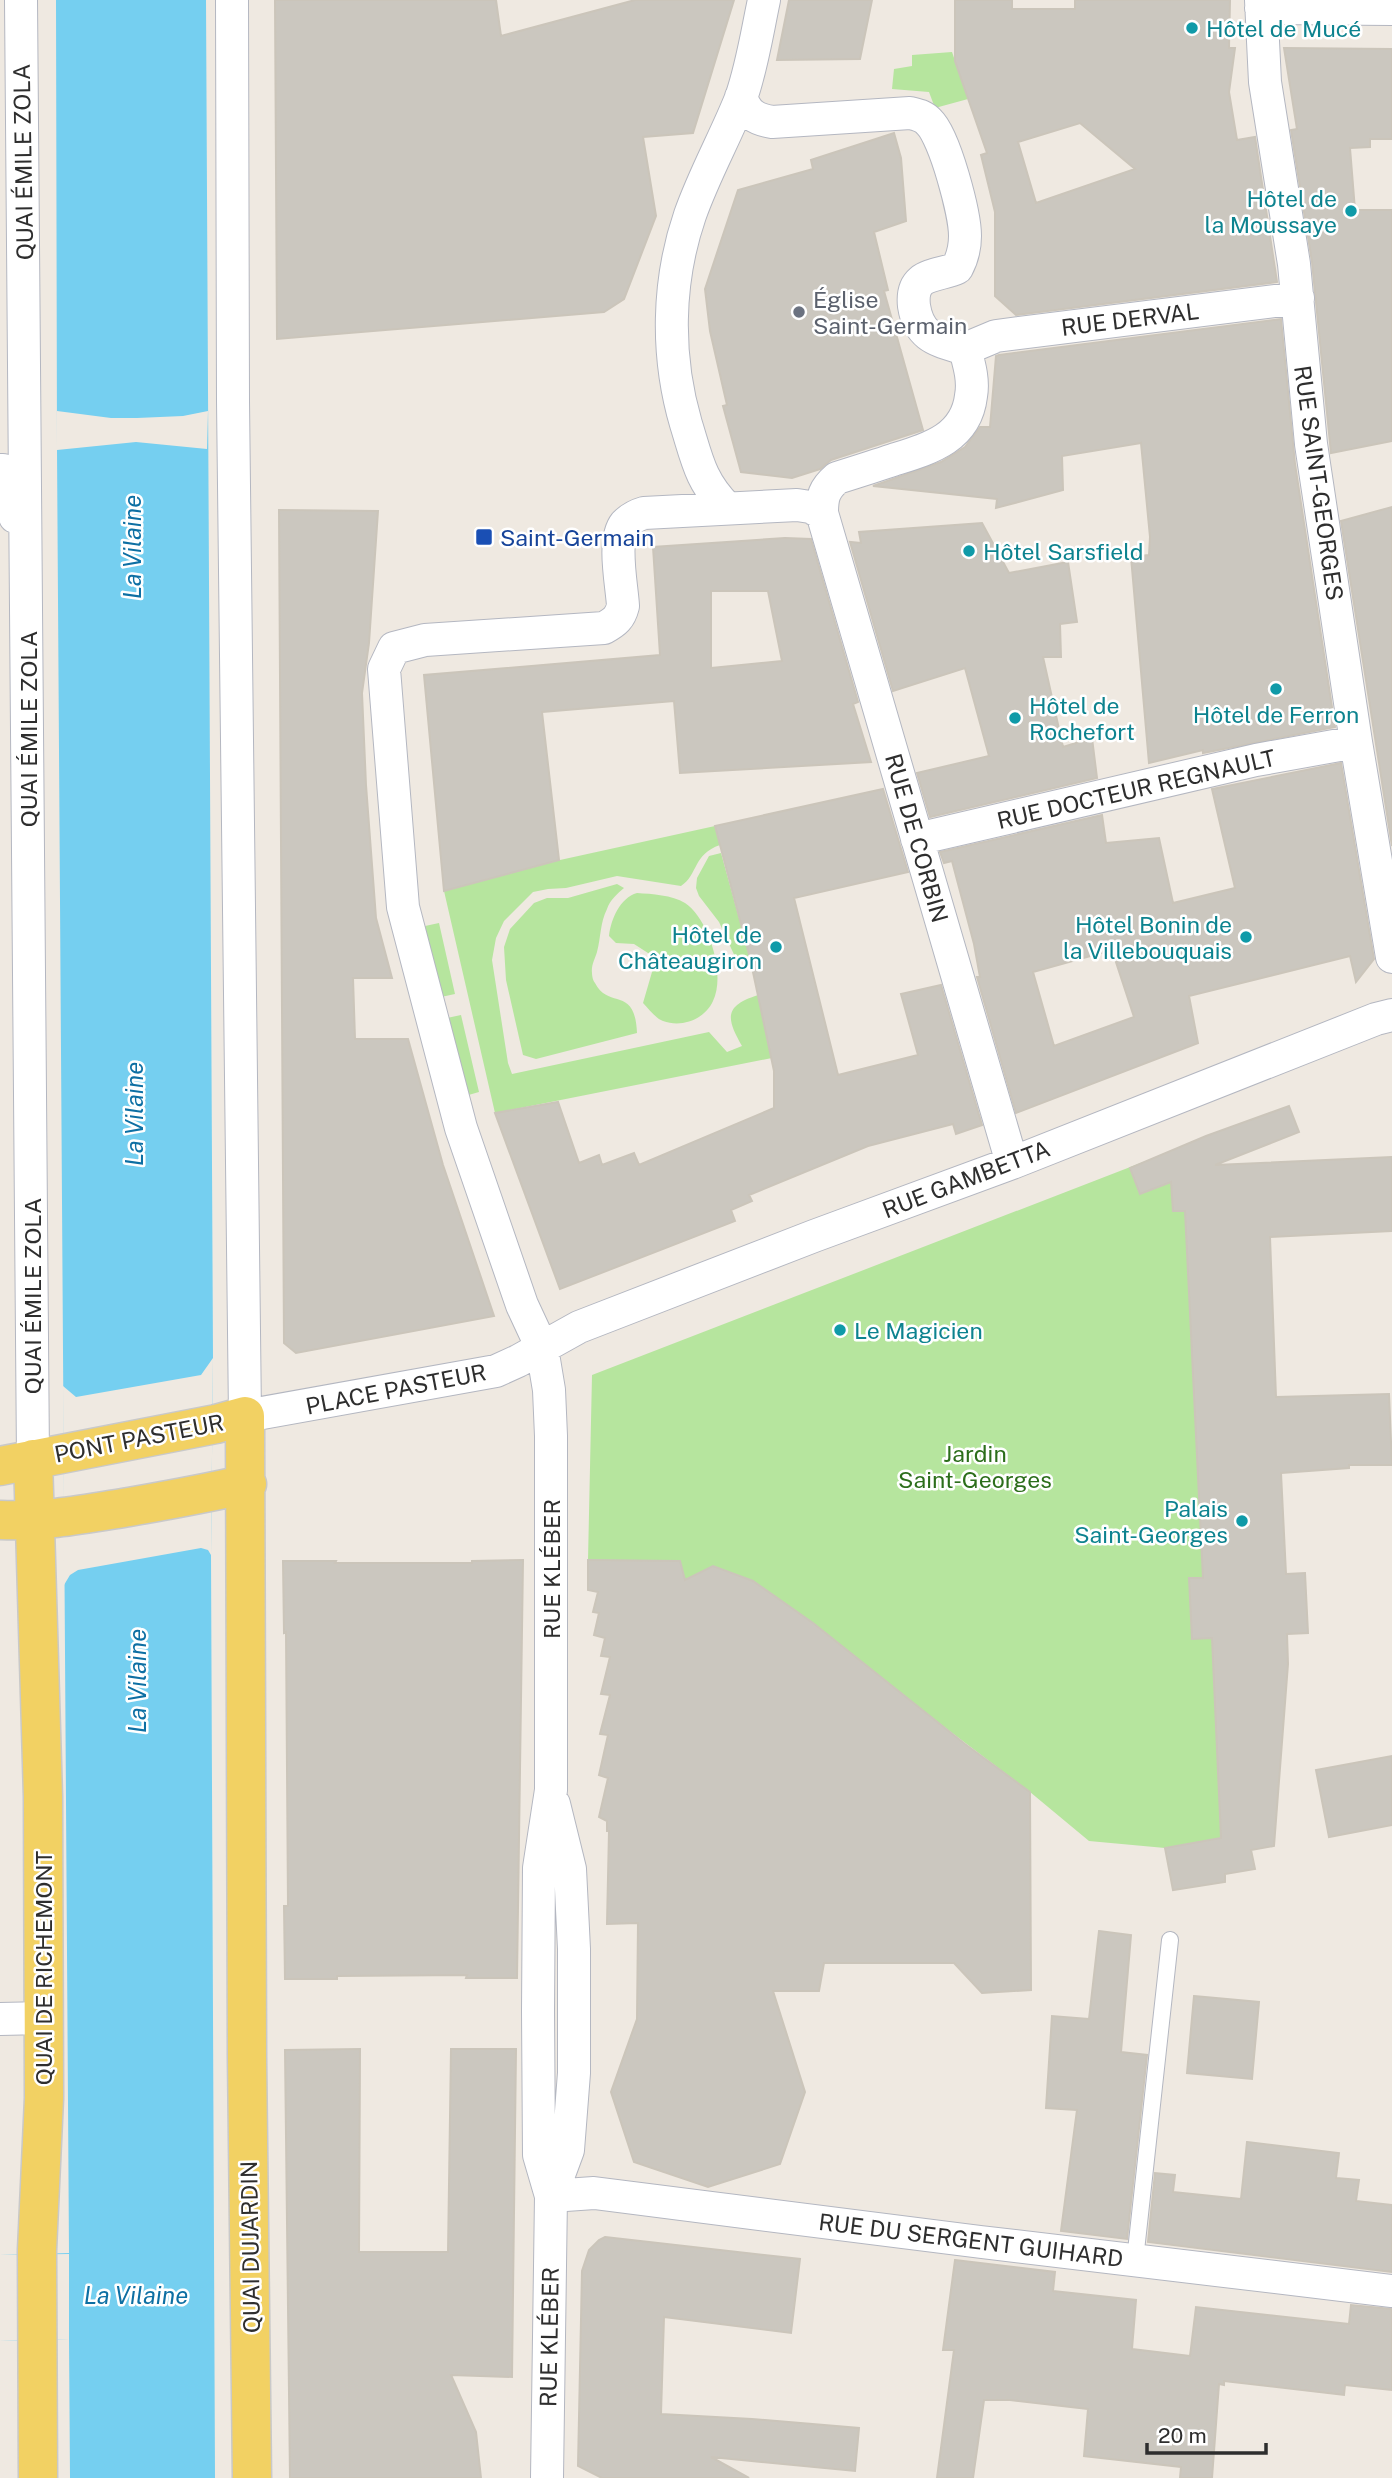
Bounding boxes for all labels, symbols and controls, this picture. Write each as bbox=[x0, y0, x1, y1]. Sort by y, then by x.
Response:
place label: Hôtel de Mucé bbox=[1206, 15, 1361, 42]
marker: Hôtel de Mucé bbox=[1184, 20, 1200, 36]
street label: QUAI ÉMILE ZOLA bbox=[8, 64, 38, 260]
place label: Hôtel de la Moussaye bbox=[1205, 185, 1337, 238]
marker: Hôtel de la Moussaye bbox=[1343, 203, 1359, 219]
place label: Église Saint-Germain bbox=[813, 286, 967, 339]
street label: RUE DERVAL bbox=[1059, 297, 1201, 341]
marker: Église Saint-Germain bbox=[791, 304, 807, 320]
street label: RUE SAINT-GEORGES bbox=[1289, 364, 1349, 602]
water label: La Vilaine bbox=[118, 495, 146, 599]
place label: Saint-Germain bbox=[500, 524, 654, 551]
marker: Saint-Germain bbox=[474, 527, 494, 547]
place label: Hôtel Sarsfield bbox=[983, 538, 1143, 565]
marker: Hôtel Sarsfield bbox=[961, 543, 977, 559]
street label: QUAI ÉMILE ZOLA bbox=[15, 631, 42, 827]
marker: Hôtel de Ferron bbox=[1268, 681, 1284, 697]
place label: Hôtel de Rochefort bbox=[1029, 692, 1135, 745]
place label: Hôtel de Ferron bbox=[1193, 701, 1359, 728]
marker: Hôtel de Rochefort bbox=[1007, 710, 1023, 726]
street label: RUE DOCTEUR REGNAULT bbox=[994, 744, 1278, 834]
street label: RUE DE CORBIN bbox=[880, 750, 954, 926]
place label: Hôtel Bonin de la Villebouquais bbox=[1063, 911, 1232, 964]
place label: Hôtel de Châteaugiron bbox=[618, 921, 762, 974]
marker: Hôtel Bonin de la Villebouquais bbox=[1238, 929, 1254, 945]
marker: Hôtel de Châteaugiron bbox=[768, 939, 784, 955]
water label: La Vilaine bbox=[120, 1062, 148, 1166]
street label: RUE GAMBETTA bbox=[878, 1135, 1054, 1223]
street label: QUAI ÉMILE ZOLA bbox=[19, 1198, 46, 1394]
place label: Le Magicien bbox=[854, 1317, 983, 1344]
marker: Le Magicien bbox=[832, 1322, 848, 1338]
street label: PLACE PASTEUR bbox=[303, 1358, 489, 1420]
street label: PONT PASTEUR bbox=[52, 1408, 226, 1468]
park label: Jardin Saint-Georges bbox=[898, 1440, 1052, 1493]
place label: Palais Saint-Georges bbox=[1074, 1495, 1228, 1548]
street label: RUE KLÉBER bbox=[538, 1499, 565, 1639]
marker: Palais Saint-Georges bbox=[1234, 1513, 1250, 1529]
water label: La Vilaine bbox=[123, 1629, 151, 1733]
street label: QUAI DE RICHEMONT bbox=[30, 1850, 57, 2085]
street label: QUAI DUJARDIN bbox=[235, 2161, 265, 2333]
street label: RUE DU SERGENT GUIHARD bbox=[817, 2208, 1125, 2272]
street label: RUE KLÉBER bbox=[534, 2267, 564, 2407]
water label: La Vilaine bbox=[84, 2281, 188, 2309]
scale bar bbox=[1147, 2412, 1266, 2456]
text: 20 m bbox=[1158, 2423, 1207, 2448]

